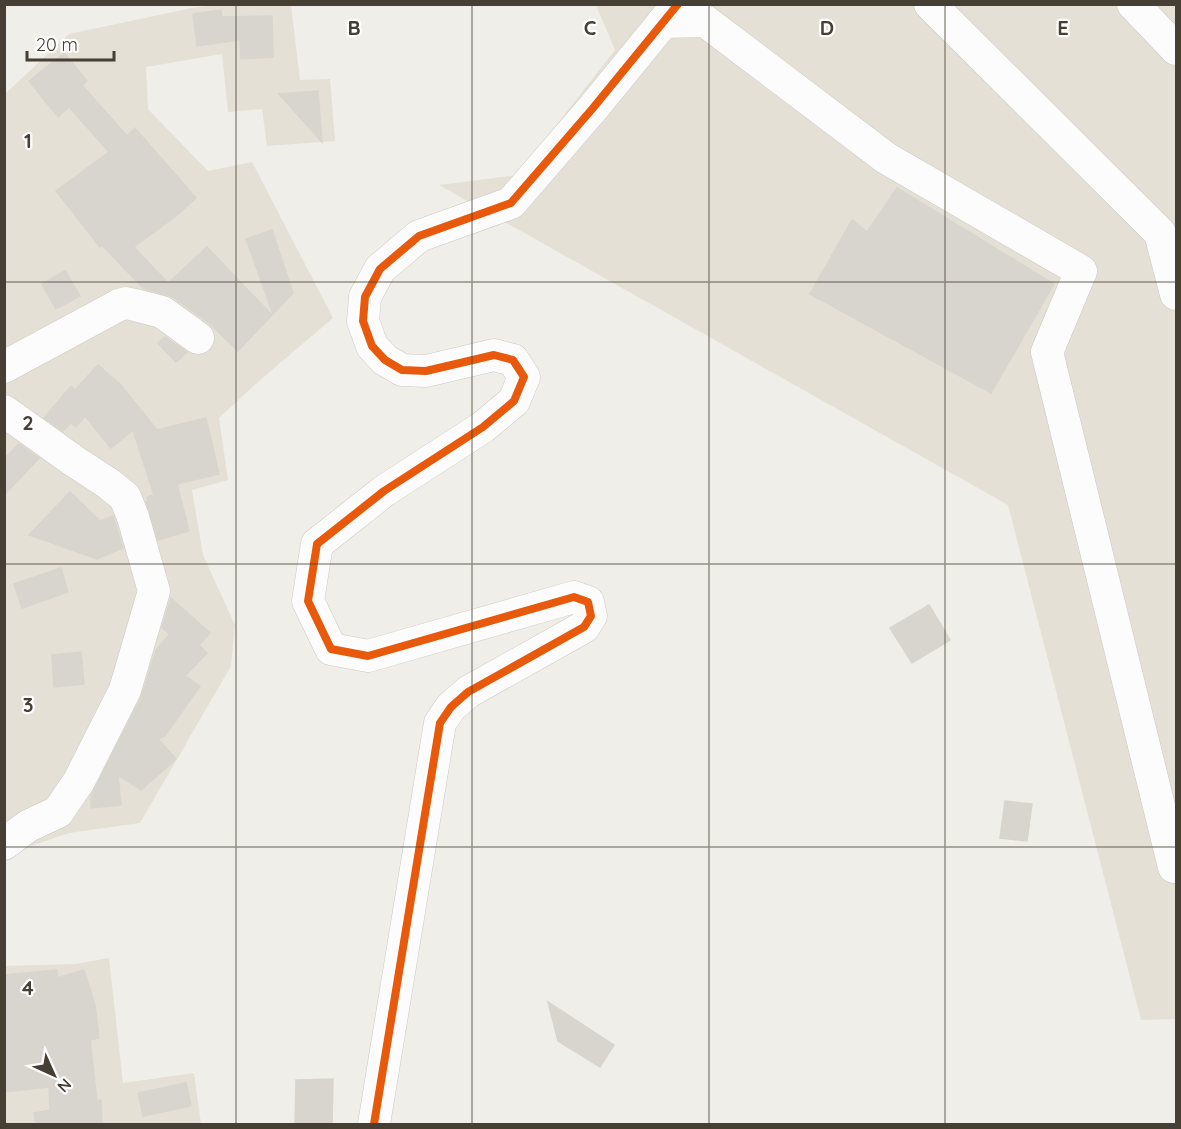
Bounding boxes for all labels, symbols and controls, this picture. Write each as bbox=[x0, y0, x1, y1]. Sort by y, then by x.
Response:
text: B bbox=[347, 15, 361, 40]
text: C bbox=[584, 15, 597, 40]
text: D bbox=[820, 15, 834, 40]
text: E bbox=[1057, 15, 1069, 40]
scale bar bbox=[27, 24, 114, 62]
text: 20 m bbox=[36, 33, 78, 56]
text: 1 bbox=[24, 128, 32, 153]
text: 2 bbox=[22, 410, 34, 435]
text: 3 bbox=[23, 692, 33, 717]
text: 4 bbox=[22, 975, 34, 1000]
north arrow bbox=[24, 1045, 84, 1105]
text: N bbox=[53, 1074, 76, 1097]

